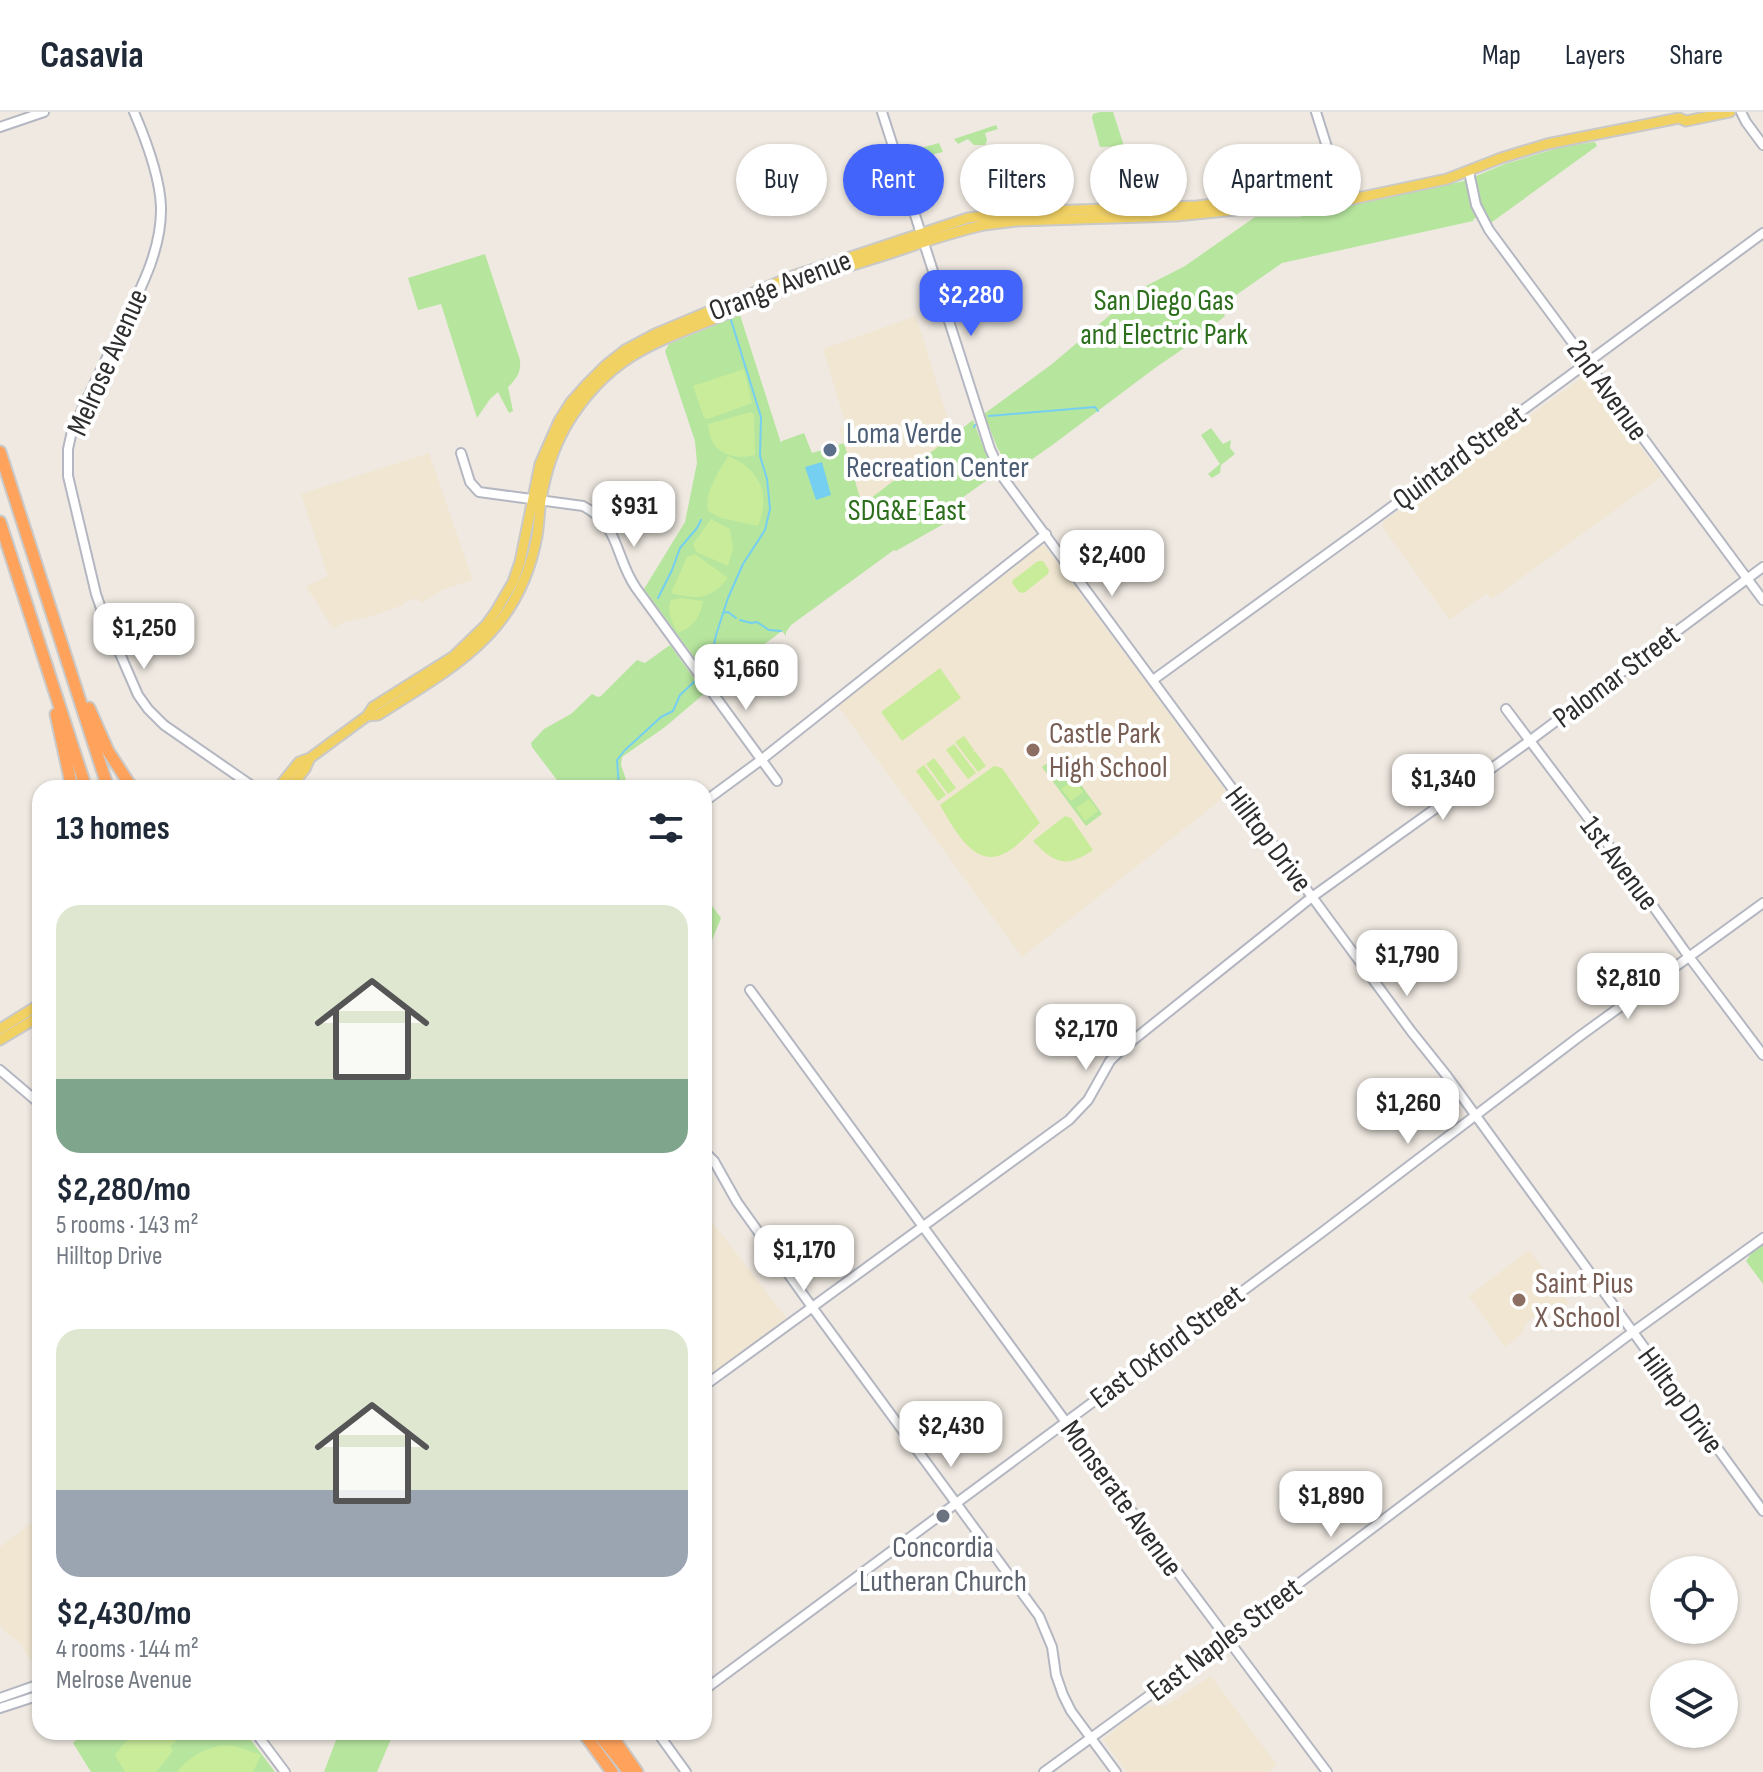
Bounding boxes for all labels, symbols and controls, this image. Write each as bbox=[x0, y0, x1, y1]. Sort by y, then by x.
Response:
text: Casavia bbox=[40, 33, 144, 78]
text: Map bbox=[1482, 39, 1521, 72]
text: Layers bbox=[1565, 39, 1625, 72]
text: Share bbox=[1669, 39, 1723, 72]
chip: Buy bbox=[736, 144, 827, 216]
chip: Rent bbox=[843, 144, 944, 216]
chip: Filters bbox=[960, 144, 1074, 216]
chip: New bbox=[1090, 144, 1187, 216]
chip: Apartment bbox=[1203, 144, 1361, 216]
street label: Orange Avenue bbox=[704, 242, 857, 329]
pin: $2,280 bbox=[906, 270, 1036, 338]
text: $2,280 bbox=[938, 280, 1004, 311]
street label: Melrose Avenue bbox=[60, 283, 156, 441]
park label: San Diego Gas and Electric Park bbox=[1080, 283, 1248, 353]
street label: 2nd Avenue bbox=[1559, 333, 1656, 448]
street label: Quintard Street bbox=[1386, 398, 1533, 518]
place label: Loma Verde Recreation Center bbox=[846, 416, 1029, 486]
marker: Loma Verde Recreation Center bbox=[821, 441, 839, 459]
pin: $931 bbox=[587, 481, 681, 549]
text: $931 bbox=[610, 491, 658, 522]
park label: SDG&E East bbox=[848, 493, 966, 529]
pin: $2,400 bbox=[1047, 530, 1177, 598]
text: $2,400 bbox=[1078, 540, 1146, 571]
pin: $1,250 bbox=[79, 603, 209, 671]
text: $1,250 bbox=[111, 613, 177, 644]
street label: Palomar Street bbox=[1546, 617, 1687, 736]
pin: $1,660 bbox=[681, 644, 811, 712]
text: $1,660 bbox=[713, 654, 779, 685]
place label: Castle Park High School bbox=[1049, 716, 1168, 786]
marker: Castle Park High School bbox=[1024, 741, 1042, 759]
pin: $1,340 bbox=[1378, 754, 1508, 822]
text: $1,340 bbox=[1410, 764, 1476, 795]
street label: Hilltop Drive bbox=[1217, 780, 1320, 900]
icon: filters bbox=[644, 806, 688, 850]
text: 13 homes bbox=[56, 808, 170, 849]
street label: 1st Avenue bbox=[1572, 809, 1666, 918]
pin: $1,790 bbox=[1342, 930, 1472, 998]
text: $1,790 bbox=[1374, 940, 1440, 971]
pin: $2,810 bbox=[1563, 953, 1693, 1021]
icon: home bbox=[300, 957, 444, 1101]
text: $2,810 bbox=[1595, 963, 1661, 994]
pin: $2,170 bbox=[1021, 1004, 1151, 1072]
text: $2,170 bbox=[1054, 1014, 1118, 1045]
pin: $1,260 bbox=[1343, 1078, 1473, 1146]
text: $1,260 bbox=[1375, 1088, 1441, 1119]
text: $2,280/mo bbox=[56, 1169, 191, 1210]
text: 5 rooms · 143 m² bbox=[56, 1210, 199, 1241]
pin: $1,170 bbox=[739, 1225, 869, 1293]
text: $1,170 bbox=[772, 1235, 836, 1266]
text: Hilltop Drive bbox=[56, 1241, 163, 1272]
place label: Saint Pius X School bbox=[1534, 1266, 1634, 1336]
street label: East Oxford Street bbox=[1084, 1277, 1252, 1416]
marker: Saint Pius X School bbox=[1510, 1291, 1528, 1309]
street label: Hilltop Drive bbox=[1630, 1340, 1731, 1461]
icon: home bbox=[300, 1381, 444, 1525]
pin: $2,430 bbox=[886, 1401, 1016, 1469]
text: $2,430 bbox=[917, 1411, 985, 1442]
street label: Monserate Avenue bbox=[1052, 1413, 1190, 1584]
pin: $1,890 bbox=[1266, 1471, 1396, 1539]
text: $1,890 bbox=[1297, 1481, 1365, 1512]
marker: Concordia Lutheran Church bbox=[934, 1507, 952, 1525]
place label: Concordia Lutheran Church bbox=[859, 1530, 1027, 1600]
map controls bbox=[1650, 1556, 1738, 1748]
button: locate bbox=[1650, 1556, 1738, 1644]
street label: East Naples Street bbox=[1140, 1570, 1309, 1710]
text: $2,430/mo bbox=[56, 1593, 191, 1634]
text: 4 rooms · 144 m² bbox=[56, 1634, 199, 1665]
button: layers bbox=[1650, 1660, 1738, 1748]
text: Melrose Avenue bbox=[56, 1665, 192, 1696]

